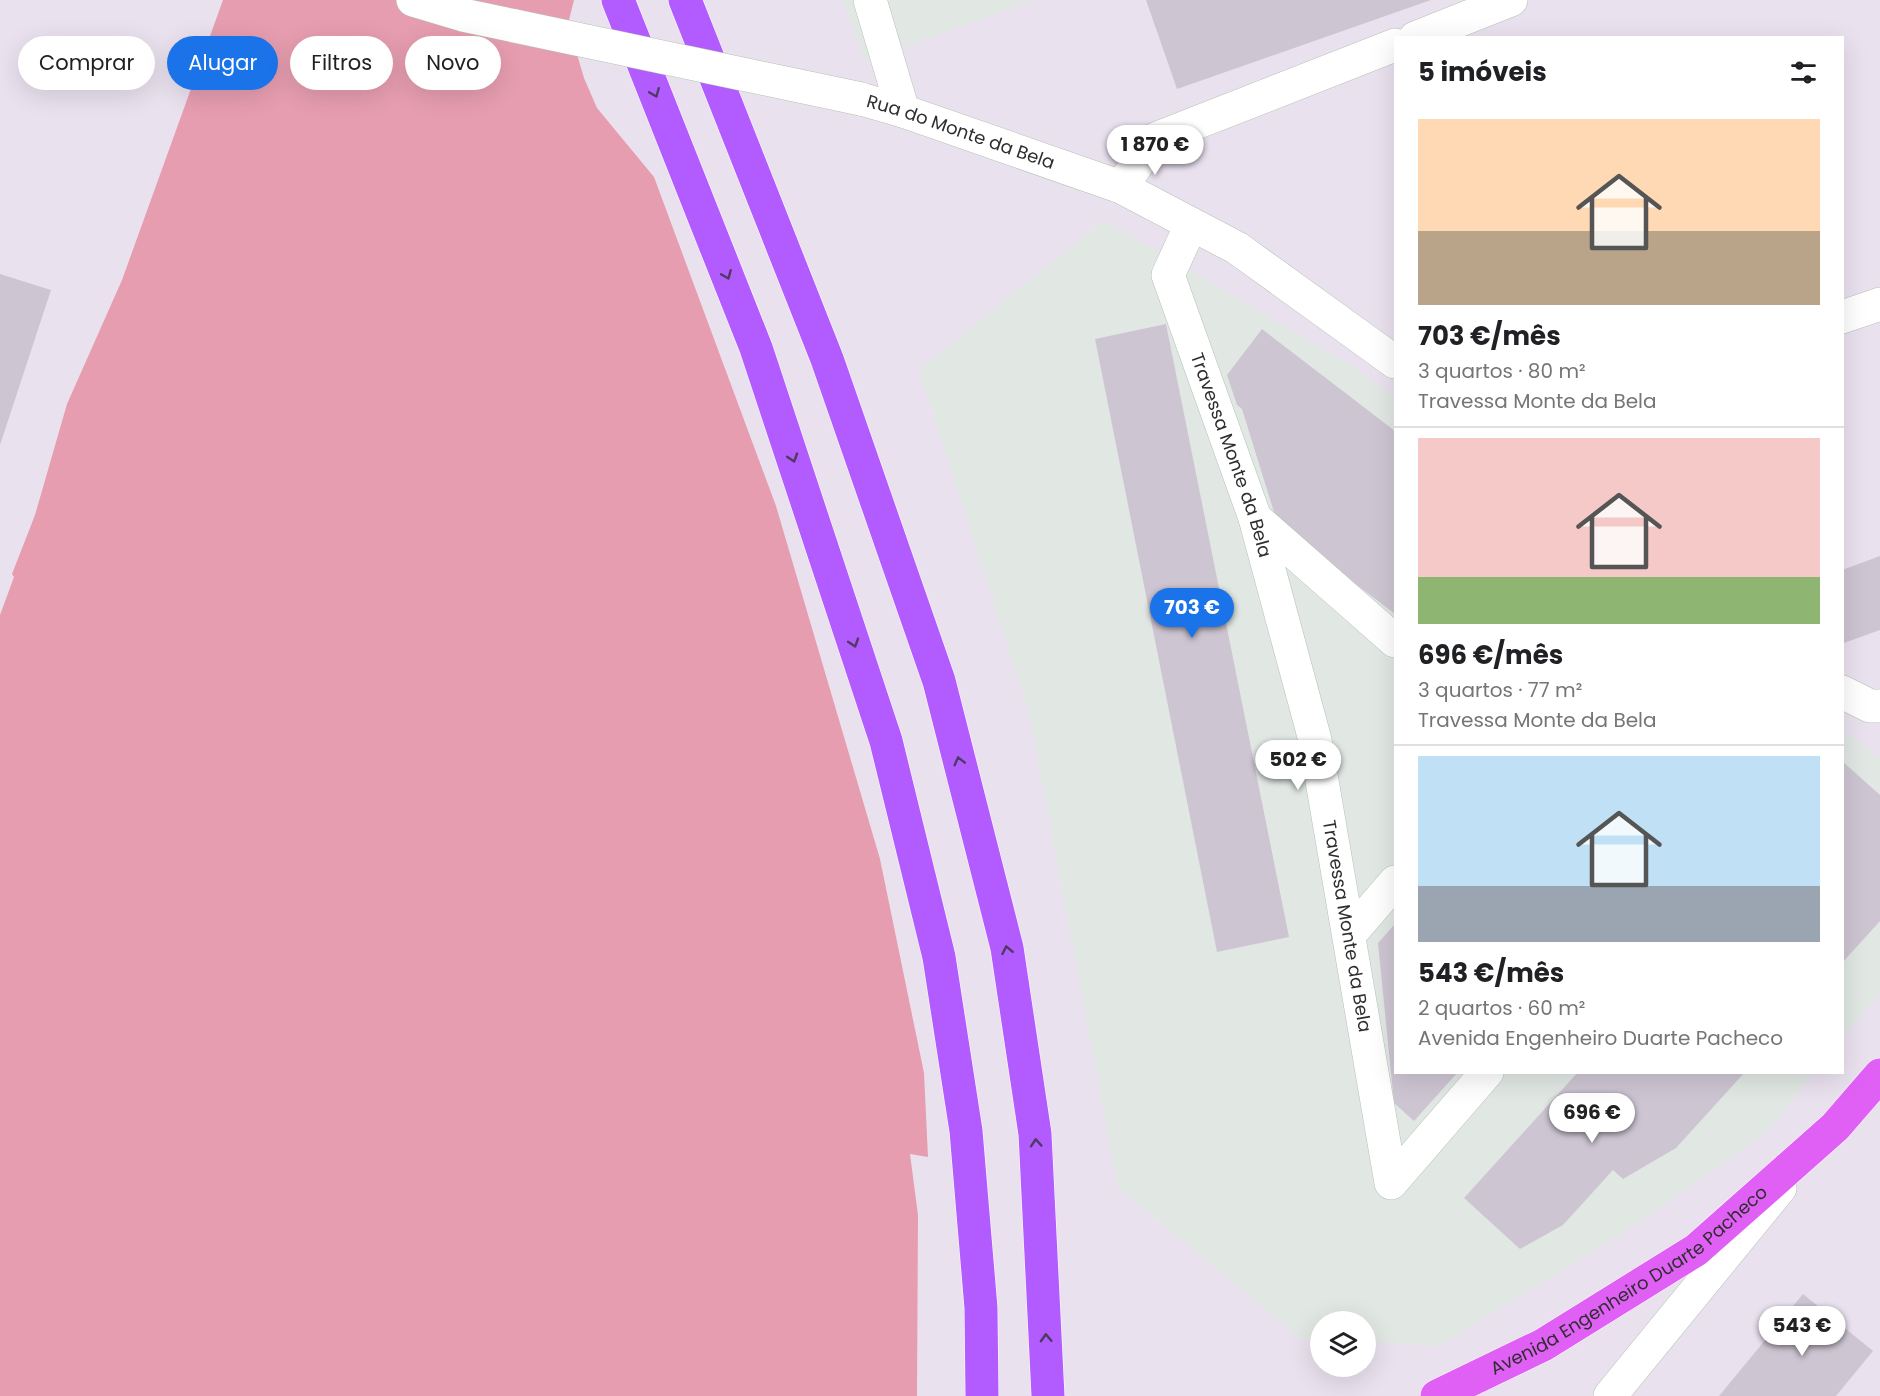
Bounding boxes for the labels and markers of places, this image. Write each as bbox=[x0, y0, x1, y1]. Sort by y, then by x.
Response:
pin: 1 870 € bbox=[1100, 125, 1210, 176]
pin: 703 € bbox=[1150, 588, 1234, 639]
pin: 502 € bbox=[1256, 740, 1340, 791]
pin: 696 € bbox=[1550, 1093, 1634, 1144]
pin: 543 € bbox=[1760, 1306, 1844, 1357]

